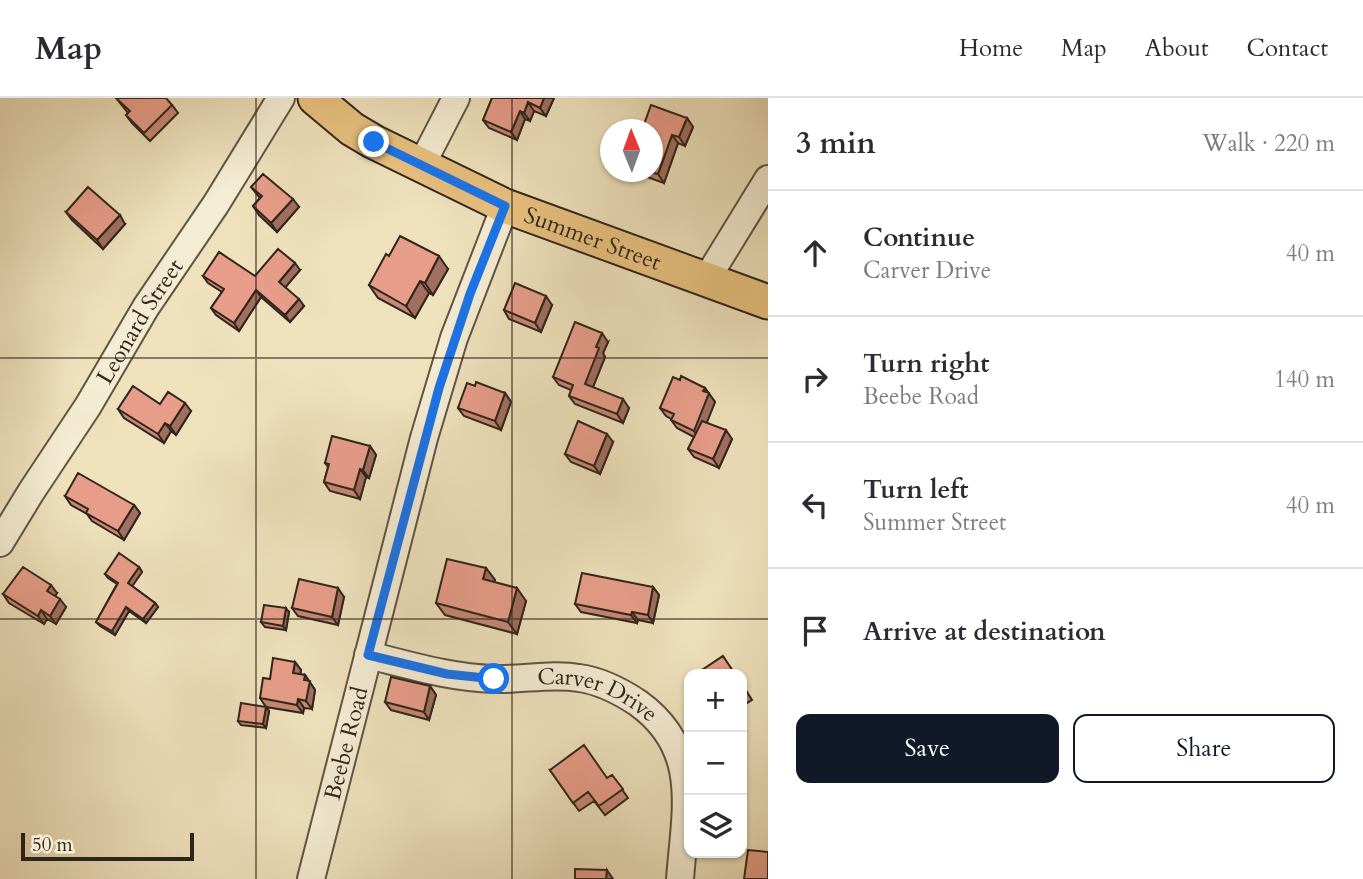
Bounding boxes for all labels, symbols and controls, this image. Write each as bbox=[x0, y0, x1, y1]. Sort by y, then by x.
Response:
text: Map bbox=[35, 26, 102, 71]
text: Home bbox=[959, 32, 1023, 65]
text: Map bbox=[1061, 32, 1107, 65]
text: About bbox=[1145, 32, 1209, 65]
text: Contact bbox=[1247, 32, 1328, 65]
north arrow bbox=[600, 119, 663, 182]
text: 3 min bbox=[796, 123, 876, 164]
route end bbox=[358, 126, 389, 157]
text: Walk · 220 m bbox=[1202, 128, 1335, 159]
street label: Summer Street bbox=[520, 199, 665, 278]
text: Continue bbox=[863, 220, 975, 255]
icon: ahead bbox=[796, 234, 834, 272]
text: 40 m bbox=[1286, 238, 1335, 269]
street label: Leonard Street bbox=[89, 253, 190, 390]
text: Carver Drive bbox=[863, 255, 991, 286]
text: Turn right bbox=[863, 346, 990, 381]
icon: right bbox=[796, 360, 834, 398]
text: 140 m bbox=[1274, 364, 1335, 395]
text: Beebe Road bbox=[863, 381, 979, 412]
text: Turn left bbox=[863, 472, 968, 507]
icon: left bbox=[796, 486, 834, 524]
text: 40 m bbox=[1286, 490, 1335, 521]
text: Summer Street bbox=[863, 507, 1006, 538]
icon: arrive bbox=[796, 612, 834, 650]
text: Arrive at destination bbox=[863, 614, 1106, 649]
street label: Carver Drive bbox=[537, 661, 665, 729]
route start bbox=[478, 663, 509, 694]
map controls bbox=[684, 669, 747, 858]
button: + bbox=[684, 669, 747, 732]
street label: Beebe Road bbox=[317, 683, 376, 804]
button: Save bbox=[796, 714, 1059, 783]
button: Share bbox=[1073, 714, 1335, 783]
button: − bbox=[684, 732, 747, 795]
button: layers bbox=[684, 795, 747, 858]
scale bar bbox=[21, 830, 194, 862]
text: 50 m bbox=[32, 832, 73, 858]

